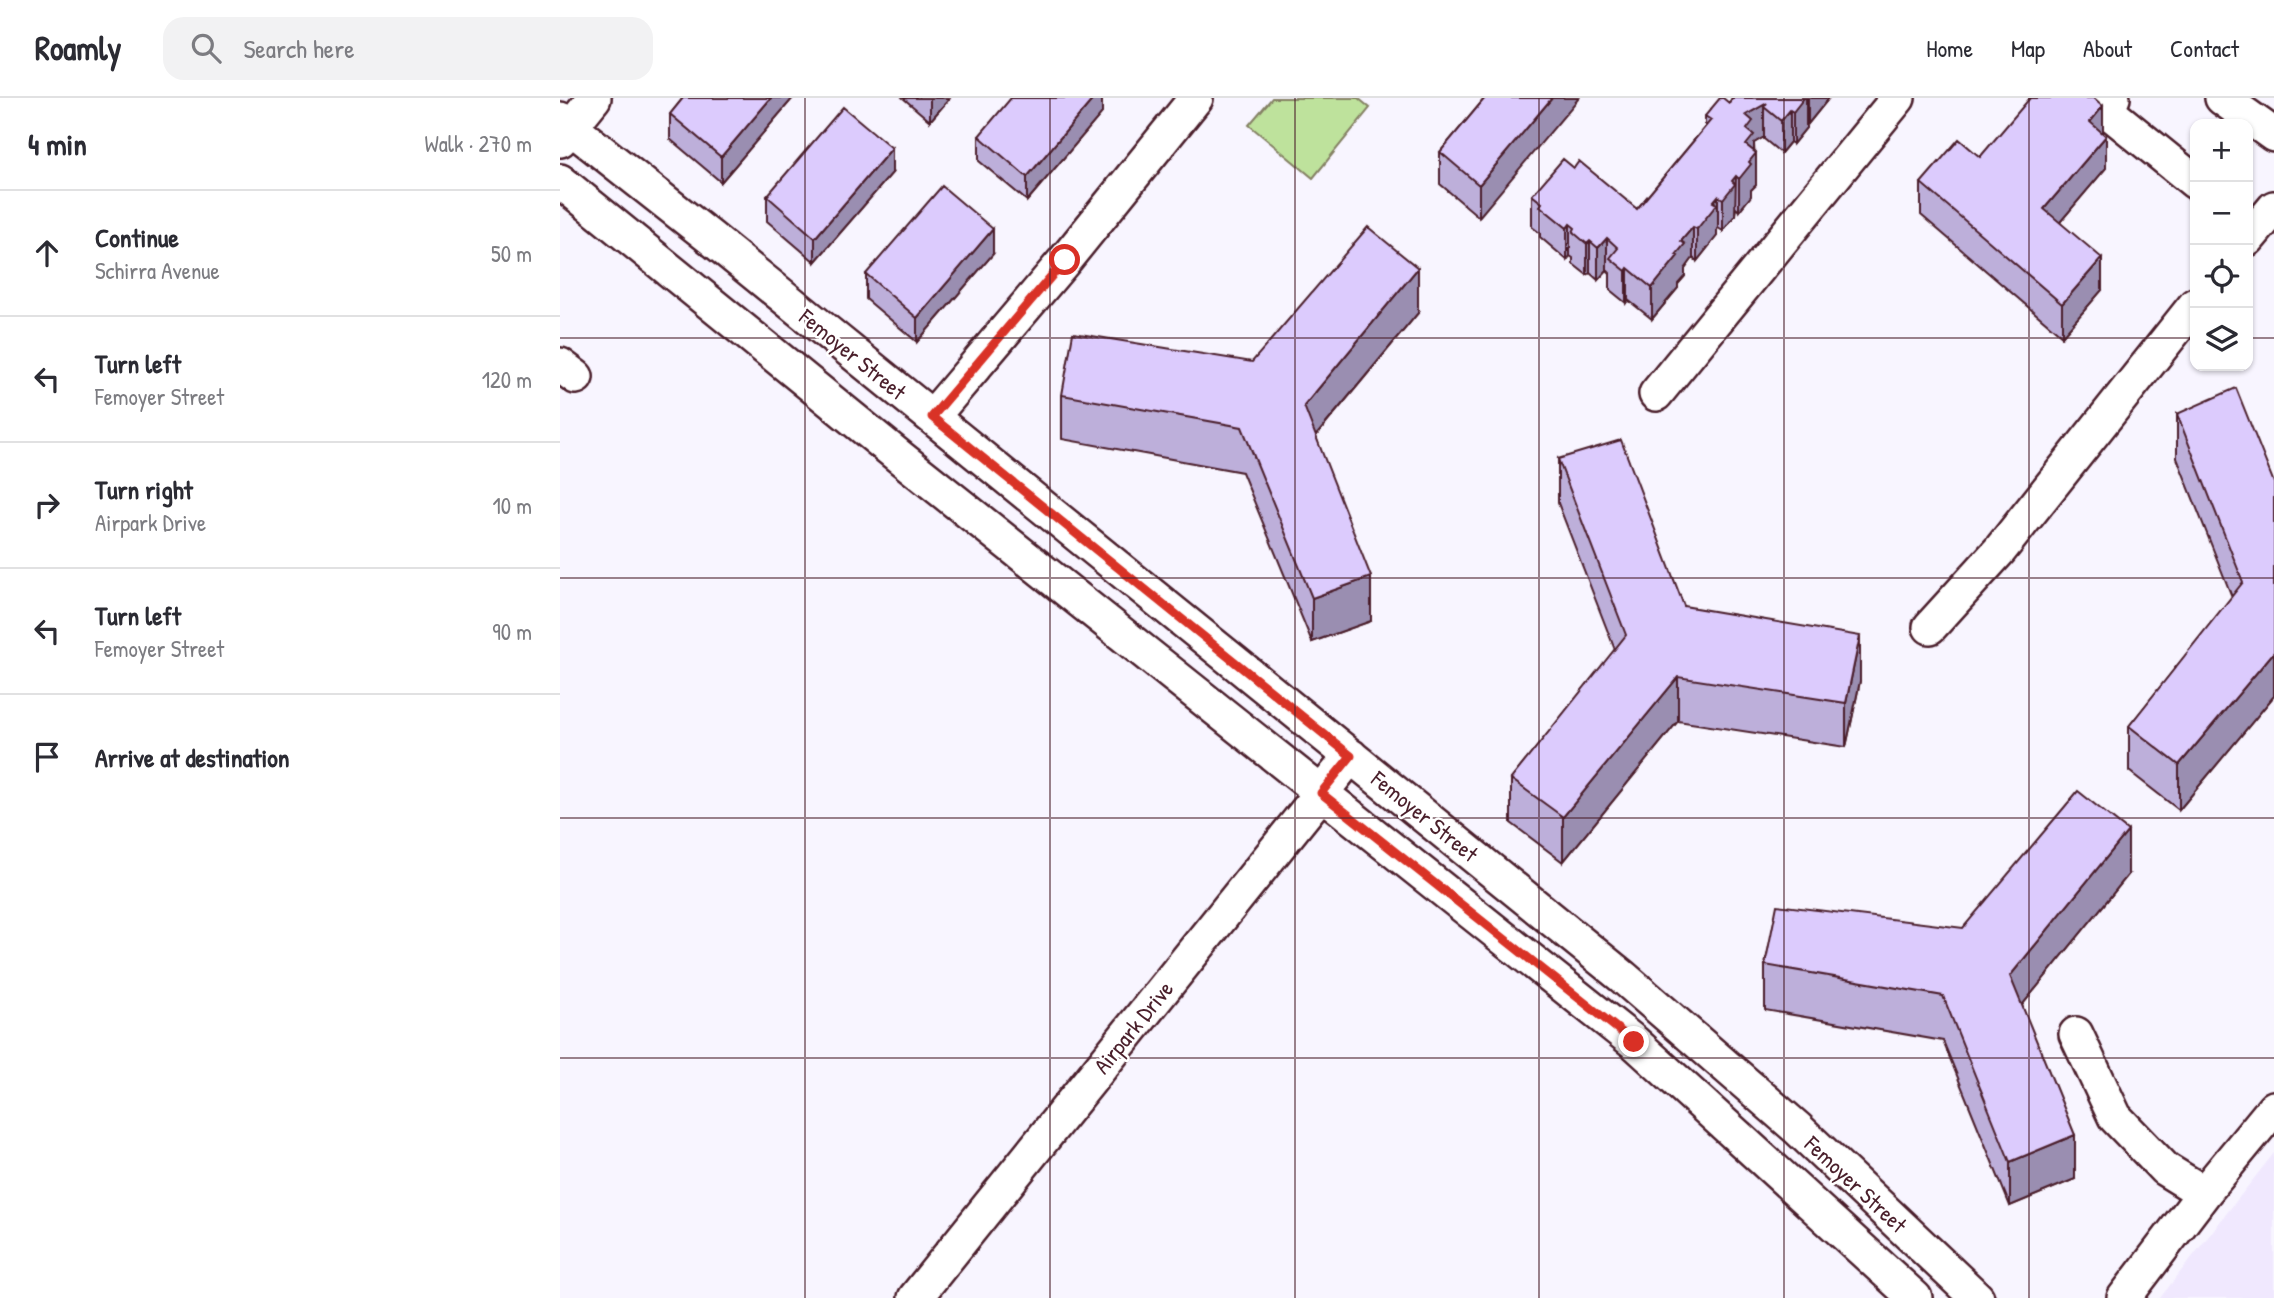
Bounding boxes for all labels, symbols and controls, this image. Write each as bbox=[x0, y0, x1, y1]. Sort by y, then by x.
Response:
search box bbox=[163, 17, 653, 80]
text: Roamly bbox=[35, 26, 121, 70]
icon: search bbox=[187, 29, 225, 67]
text: Search here bbox=[243, 31, 355, 66]
text: Home bbox=[1926, 32, 1973, 64]
text: Map bbox=[2011, 32, 2045, 64]
text: About bbox=[2083, 32, 2132, 64]
text: Contact bbox=[2170, 32, 2239, 64]
map controls bbox=[2190, 119, 2253, 371]
button: + bbox=[2190, 119, 2253, 182]
text: 4 min bbox=[28, 124, 87, 164]
text: Walk · 270 m bbox=[425, 128, 532, 159]
button: − bbox=[2190, 182, 2253, 245]
text: Continue bbox=[95, 220, 179, 255]
icon: ahead bbox=[28, 234, 66, 272]
text: 50 m bbox=[491, 238, 532, 269]
route start bbox=[1049, 244, 1080, 275]
button: locate bbox=[2190, 245, 2253, 308]
text: Schirra Avenue bbox=[95, 255, 220, 286]
street label: Femoyer Street bbox=[792, 301, 914, 407]
button: layers bbox=[2190, 308, 2253, 371]
text: Turn left bbox=[95, 346, 181, 381]
icon: left bbox=[28, 360, 66, 398]
text: 120 m bbox=[482, 364, 532, 395]
text: Femoyer Street bbox=[95, 381, 224, 412]
text: Turn right bbox=[95, 472, 193, 507]
icon: right bbox=[28, 486, 66, 524]
text: 10 m bbox=[492, 490, 532, 521]
text: Airpark Drive bbox=[95, 507, 206, 538]
text: Turn left bbox=[95, 598, 181, 633]
icon: left bbox=[28, 612, 66, 650]
text: 90 m bbox=[492, 616, 532, 647]
text: Femoyer Street bbox=[95, 633, 224, 664]
icon: arrive bbox=[28, 738, 66, 776]
text: Arrive at destination bbox=[95, 740, 290, 775]
street label: Femoyer Street bbox=[1364, 763, 1486, 869]
street label: Airpark Drive bbox=[1086, 974, 1180, 1080]
route end bbox=[1618, 1026, 1649, 1057]
street label: Femoyer Street bbox=[1797, 1128, 1915, 1240]

